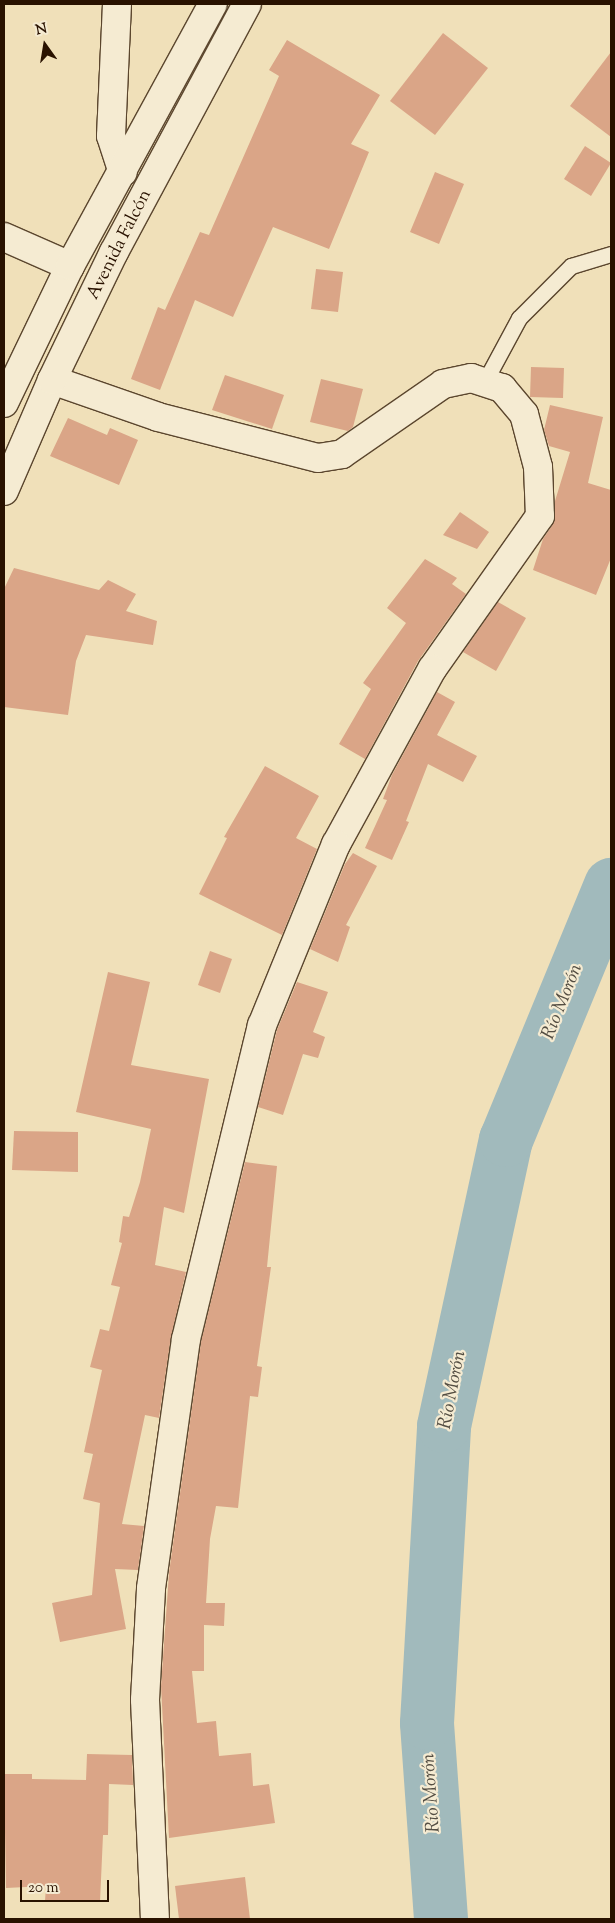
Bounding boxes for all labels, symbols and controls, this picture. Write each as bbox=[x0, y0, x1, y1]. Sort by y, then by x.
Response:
text: N bbox=[34, 19, 49, 41]
north arrow bbox=[20, 20, 70, 70]
street label: Avenida Falcón bbox=[83, 186, 157, 304]
water label: Río Morón bbox=[538, 961, 588, 1043]
water label: Río Morón bbox=[434, 1349, 472, 1431]
water label: Río Morón bbox=[418, 1753, 446, 1833]
scale bar bbox=[22, 1870, 111, 1902]
text: 20 m bbox=[28, 1878, 59, 1899]

